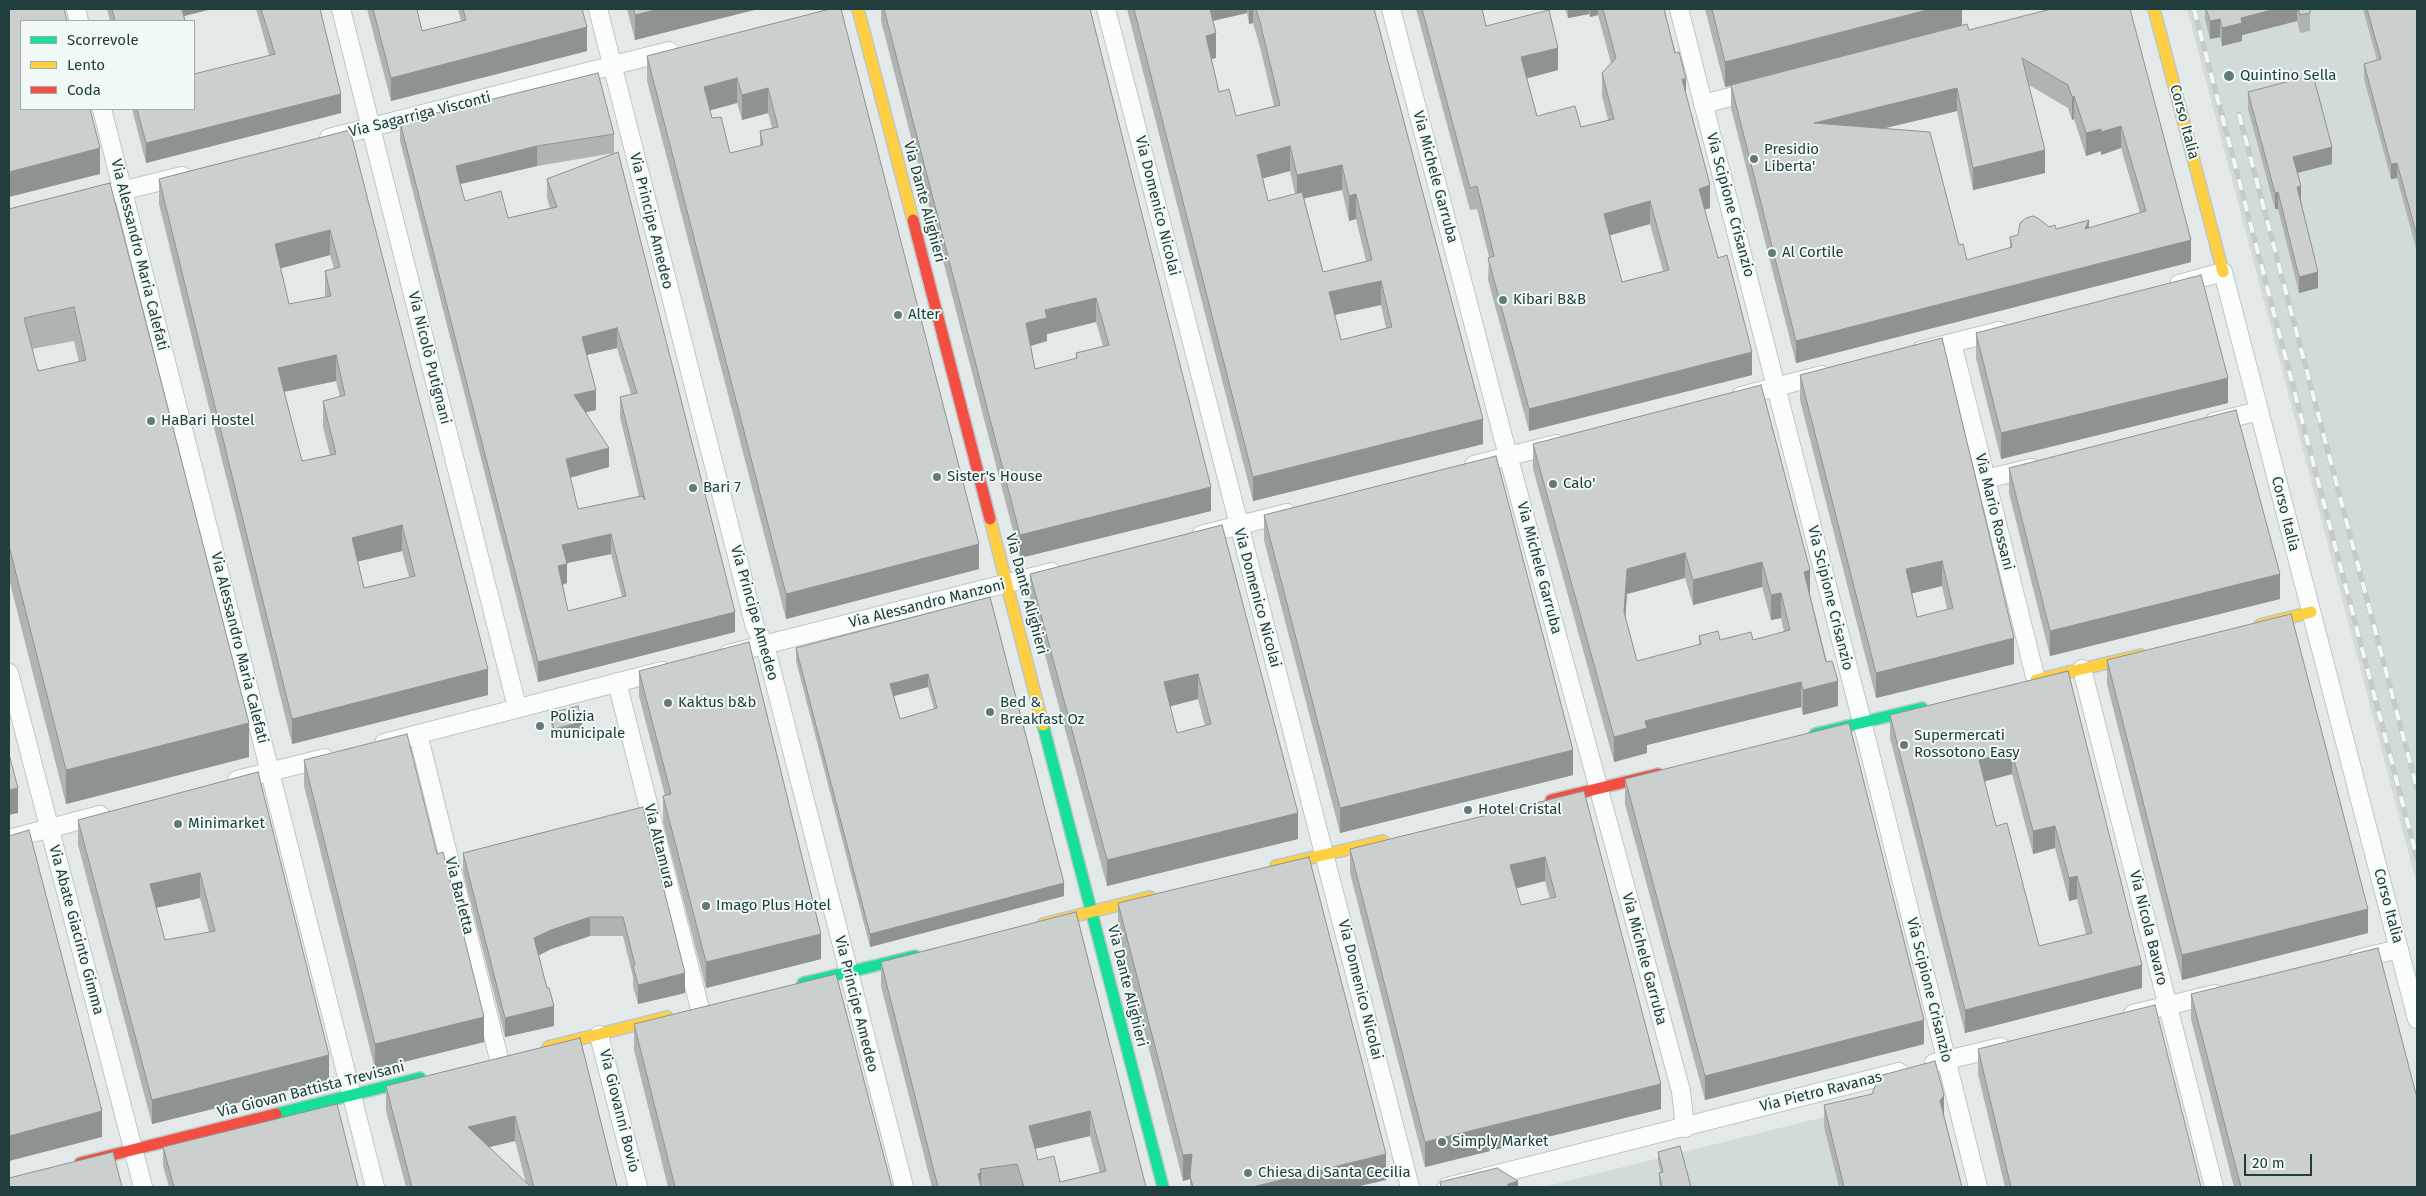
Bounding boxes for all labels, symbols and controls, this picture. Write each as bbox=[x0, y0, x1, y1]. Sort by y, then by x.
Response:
legend bbox=[20, 20, 195, 110]
text: Scorrevole bbox=[67, 31, 139, 49]
text: Lento bbox=[67, 56, 105, 74]
place label: Quintino Sella bbox=[2240, 67, 2337, 85]
marker: Quintino Sella bbox=[2222, 69, 2236, 83]
text: Coda bbox=[67, 81, 101, 99]
street label: Corso Italia bbox=[2165, 83, 2203, 161]
street label: Via Sagarriga Visconti bbox=[347, 89, 493, 141]
street label: Via Michele Garruba bbox=[1409, 109, 1461, 245]
street label: Via Scipione Crisanzio bbox=[1702, 131, 1758, 279]
street label: Via Domenico Nicolai bbox=[1131, 134, 1183, 278]
street label: Via Dante Alighieri bbox=[899, 139, 949, 265]
place label: Presidio Liberta' bbox=[1764, 141, 1819, 176]
street label: Via Principe Amedeo bbox=[625, 151, 677, 291]
marker: Presidio Liberta' bbox=[1748, 153, 1760, 165]
street label: Via Alessandro Maria Calefati bbox=[106, 157, 172, 353]
place label: Al Cortile bbox=[1782, 244, 1844, 262]
marker: Al Cortile bbox=[1766, 247, 1778, 259]
street label: Via Nicolò Putignani bbox=[404, 290, 454, 426]
place label: Kibari B&B bbox=[1513, 291, 1586, 309]
marker: Kibari B&B bbox=[1497, 294, 1509, 306]
place label: Alter bbox=[908, 306, 940, 324]
marker: Alter bbox=[892, 309, 904, 321]
place label: HaBari Hostel bbox=[161, 412, 254, 430]
marker: HaBari Hostel bbox=[145, 415, 157, 427]
street label: Via Mario Rossani bbox=[1971, 452, 2017, 572]
place label: Sister's House bbox=[947, 468, 1043, 486]
marker: Sister's House bbox=[931, 471, 943, 483]
place label: Calo' bbox=[1563, 475, 1595, 493]
street label: Corso Italia bbox=[2267, 475, 2303, 553]
marker: Calo' bbox=[1547, 478, 1559, 490]
place label: Bari 7 bbox=[703, 479, 741, 497]
marker: Bari 7 bbox=[687, 482, 699, 494]
street label: Via Michele Garruba bbox=[1513, 500, 1565, 636]
street label: Via Scipione Crisanzio bbox=[1803, 524, 1857, 672]
street label: Via Domenico Nicolai bbox=[1230, 526, 1284, 670]
street label: Via Dante Alighieri bbox=[1001, 531, 1051, 657]
street label: Via Principe Amedeo bbox=[726, 543, 782, 683]
street label: Via Alessandro Maria Calefati bbox=[206, 550, 272, 746]
street label: Via Alessandro Manzoni bbox=[847, 576, 1007, 632]
place label: Kaktus b&b bbox=[678, 694, 756, 712]
place label: Bed & Breakfast Oz bbox=[1000, 694, 1084, 729]
marker: Kaktus b&b bbox=[662, 697, 674, 709]
marker: Bed & Breakfast Oz bbox=[984, 706, 996, 718]
place label: Polizia municipale bbox=[550, 708, 625, 743]
marker: Polizia municipale bbox=[534, 720, 546, 732]
place label: Supermercati Rossotono Easy bbox=[1914, 727, 2020, 762]
marker: Supermercati Rossotono Easy bbox=[1898, 739, 1910, 751]
place label: Hotel Cristal bbox=[1478, 801, 1562, 819]
street label: Via Altamura bbox=[640, 802, 678, 890]
marker: Hotel Cristal bbox=[1462, 804, 1474, 816]
place label: Minimarket bbox=[188, 815, 265, 833]
marker: Minimarket bbox=[172, 818, 184, 830]
street label: Via Abate Giacinto Gimma bbox=[45, 843, 107, 1017]
street label: Via Barletta bbox=[441, 855, 477, 937]
street label: Corso Italia bbox=[2369, 867, 2407, 945]
street label: Via Nicola Bavaro bbox=[2125, 869, 2171, 987]
street label: Via Michele Garruba bbox=[1618, 891, 1670, 1027]
place label: Imago Plus Hotel bbox=[716, 897, 831, 915]
marker: Imago Plus Hotel bbox=[700, 900, 712, 912]
street label: Via Scipione Crisanzio bbox=[1902, 916, 1956, 1064]
street label: Via Domenico Nicolai bbox=[1334, 918, 1386, 1062]
street label: Via Dante Alighieri bbox=[1103, 923, 1151, 1049]
street label: Via Principe Amedeo bbox=[830, 934, 882, 1074]
street label: Via Giovanni Bovio bbox=[595, 1048, 643, 1174]
street label: Via Giovan Battista Trevisani bbox=[215, 1058, 407, 1122]
street label: Via Pietro Ravanas bbox=[1758, 1068, 1884, 1116]
place label: Simply Market bbox=[1452, 1133, 1549, 1151]
marker: Simply Market bbox=[1436, 1136, 1448, 1148]
scale bar bbox=[2246, 1144, 2314, 1176]
text: 20 m bbox=[2252, 1154, 2285, 1172]
place label: Chiesa di Santa Cecilia bbox=[1258, 1164, 1411, 1182]
marker: Chiesa di Santa Cecilia bbox=[1242, 1167, 1254, 1179]

